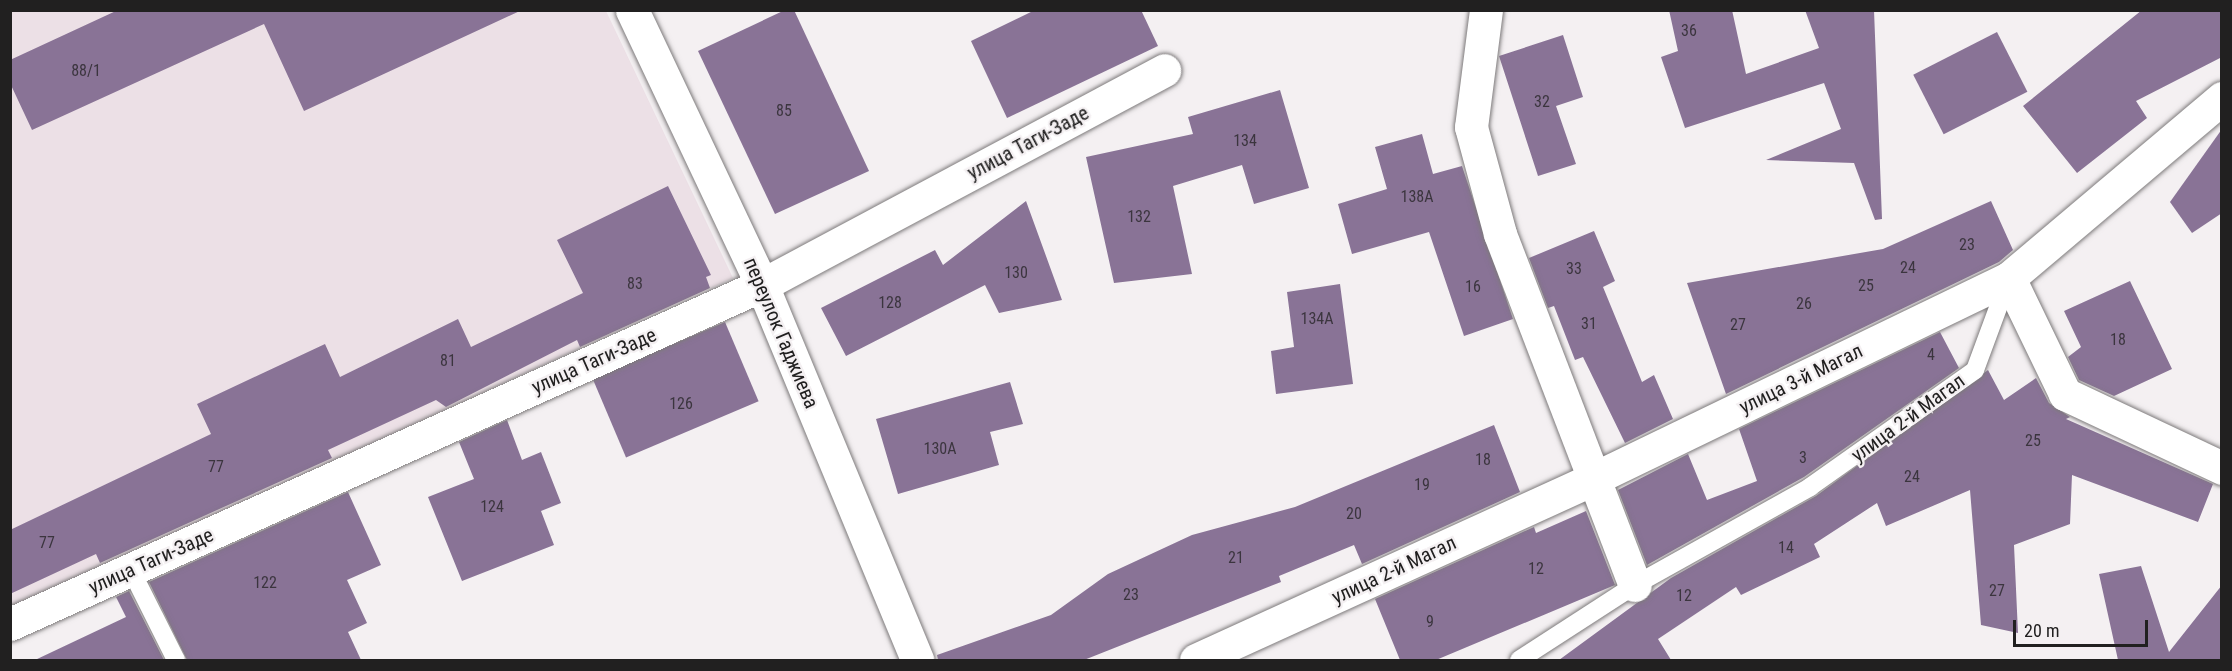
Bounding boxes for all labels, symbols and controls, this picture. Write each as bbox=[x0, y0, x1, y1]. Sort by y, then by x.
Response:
house number: 36 bbox=[1681, 21, 1697, 41]
house number: 88/1 bbox=[71, 61, 101, 81]
house number: 32 bbox=[1534, 92, 1550, 112]
house number: 85 bbox=[776, 101, 792, 121]
street label: улица Таги-Заде bbox=[963, 101, 1093, 185]
house number: 134 bbox=[1233, 131, 1257, 151]
house number: 138А bbox=[1401, 187, 1433, 207]
house number: 132 bbox=[1127, 207, 1151, 227]
house number: 23 bbox=[1959, 235, 1975, 255]
street label: переулок Гаджиева bbox=[738, 254, 824, 412]
house number: 24 bbox=[1900, 258, 1916, 278]
house number: 33 bbox=[1566, 259, 1582, 279]
house number: 130 bbox=[1004, 263, 1028, 283]
house number: 83 bbox=[627, 274, 643, 294]
house number: 25 bbox=[1858, 276, 1874, 296]
house number: 16 bbox=[1465, 277, 1481, 297]
house number: 128 bbox=[878, 293, 902, 313]
house number: 26 bbox=[1796, 294, 1812, 314]
house number: 134А bbox=[1301, 309, 1333, 329]
house number: 31 bbox=[1581, 314, 1597, 334]
house number: 27 bbox=[1730, 315, 1746, 335]
street label: улица Таги-Заде bbox=[528, 323, 660, 399]
house number: 18 bbox=[2110, 330, 2126, 350]
street label: улица 3-й Магал bbox=[1735, 339, 1867, 419]
house number: 4 bbox=[1927, 345, 1935, 365]
house number: 81 bbox=[440, 351, 456, 371]
street label: улица 2-й Магал bbox=[1847, 369, 1969, 467]
house number: 126 bbox=[669, 394, 693, 414]
house number: 25 bbox=[2025, 431, 2041, 451]
house number: 130А bbox=[924, 439, 956, 459]
house number: 3 bbox=[1799, 448, 1807, 468]
house number: 18 bbox=[1475, 450, 1491, 470]
house number: 77 bbox=[208, 457, 224, 477]
house number: 24 bbox=[1904, 467, 1920, 487]
house number: 19 bbox=[1414, 475, 1430, 495]
house number: 124 bbox=[480, 497, 504, 517]
house number: 20 bbox=[1346, 504, 1362, 524]
street label: улица Таги-Заде bbox=[85, 523, 217, 599]
street label: улица 2-й Магал bbox=[1328, 531, 1460, 609]
house number: 77 bbox=[39, 533, 55, 553]
house number: 14 bbox=[1778, 538, 1794, 558]
house number: 21 bbox=[1228, 548, 1244, 568]
house number: 12 bbox=[1528, 559, 1544, 579]
house number: 122 bbox=[253, 573, 277, 593]
house number: 27 bbox=[1989, 581, 2005, 601]
house number: 23 bbox=[1123, 585, 1139, 605]
house number: 12 bbox=[1676, 586, 1692, 606]
scale bar bbox=[2016, 608, 2151, 646]
house number: 9 bbox=[1426, 612, 1434, 632]
text: 20 m bbox=[2024, 620, 2059, 641]

